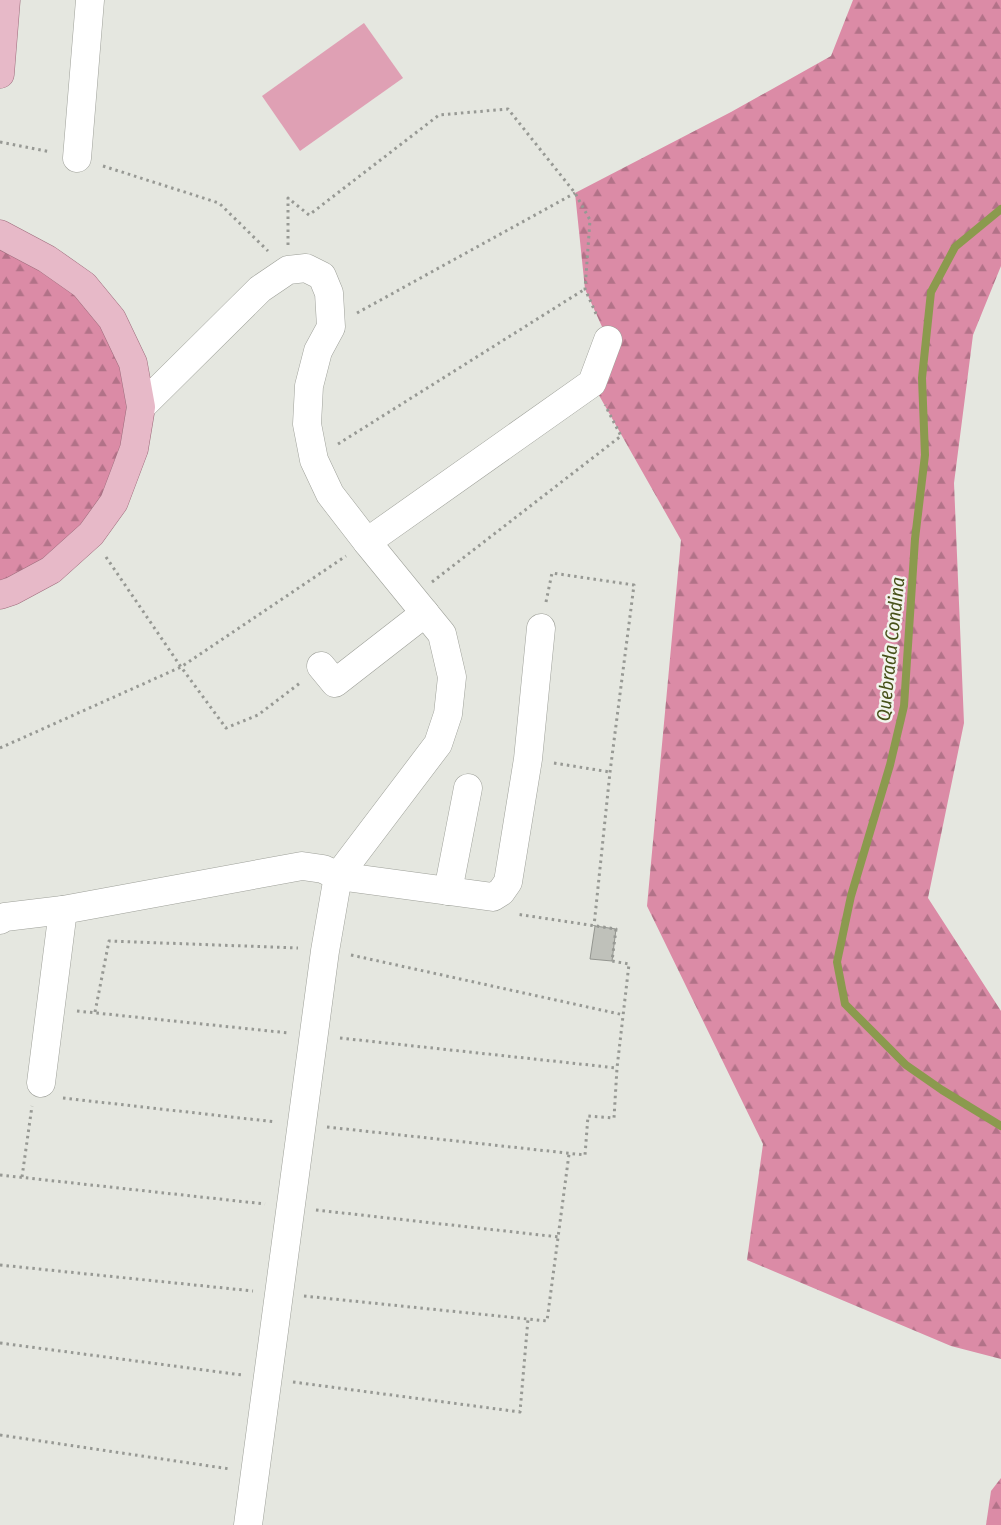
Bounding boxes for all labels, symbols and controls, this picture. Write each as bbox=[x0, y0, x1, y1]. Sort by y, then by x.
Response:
water label: Quebrada Condina bbox=[871, 576, 909, 722]

